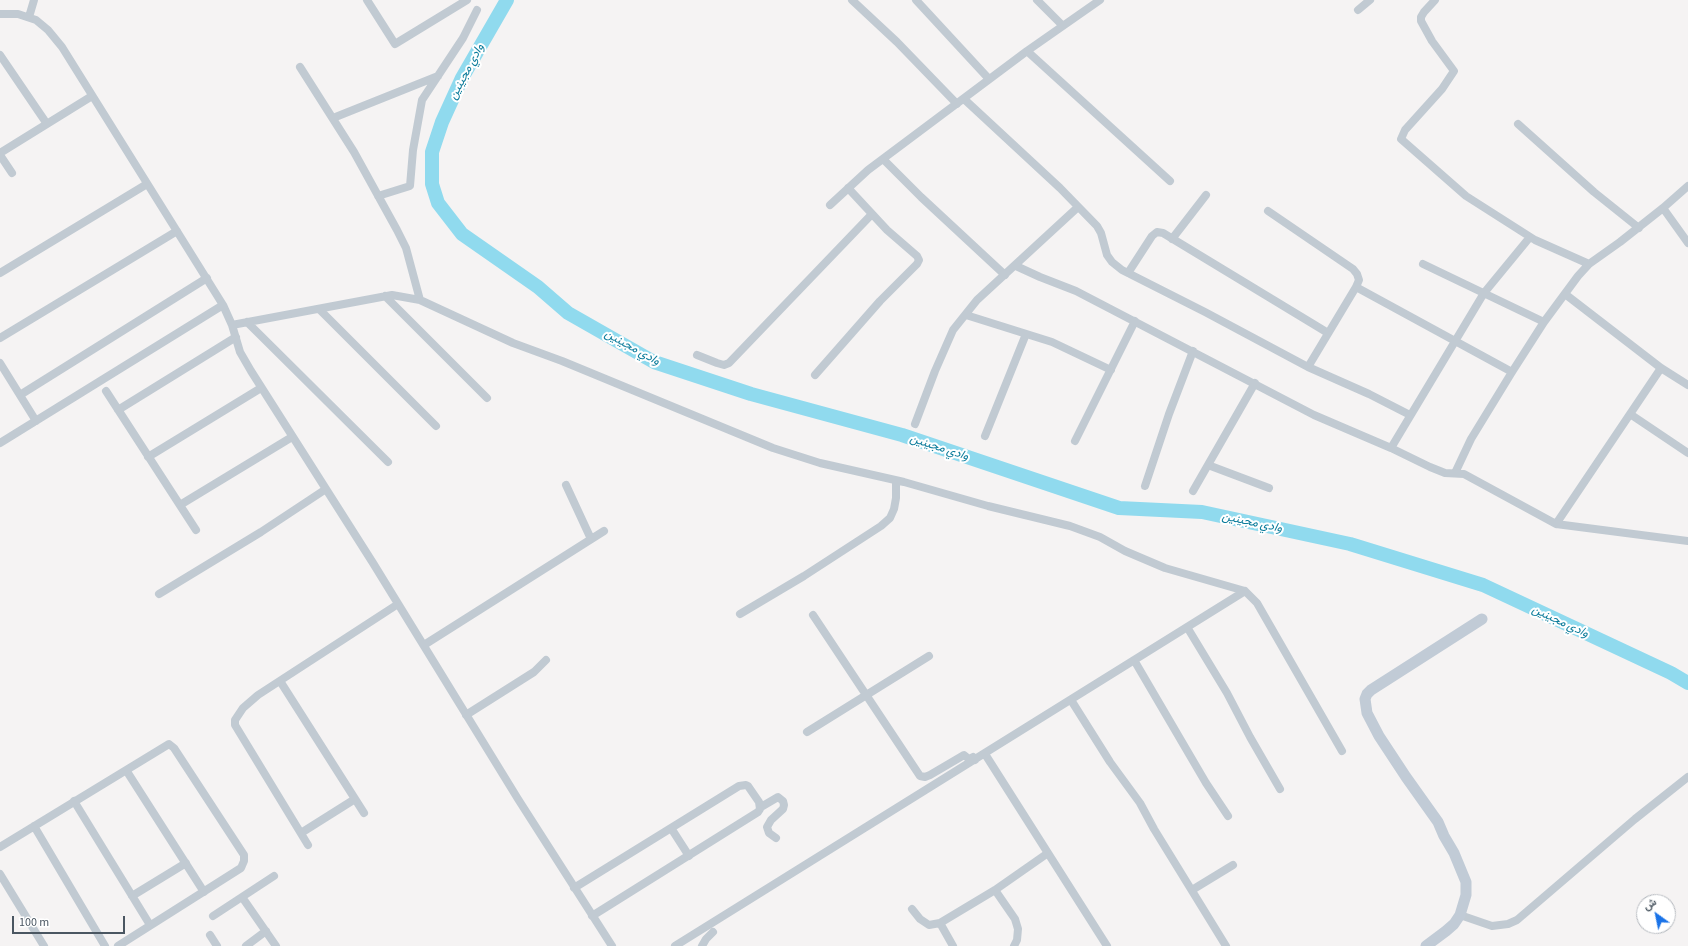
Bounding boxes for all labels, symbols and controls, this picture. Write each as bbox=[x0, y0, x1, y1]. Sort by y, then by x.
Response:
water label: وادي مجينين bbox=[446, 42, 488, 102]
water label: وادي مجينين bbox=[602, 327, 662, 369]
water label: وادي مجينين bbox=[908, 432, 970, 464]
water label: وادي مجينين bbox=[1221, 510, 1283, 536]
water label: وادي مجينين bbox=[1529, 603, 1591, 641]
north arrow bbox=[1636, 894, 1676, 934]
text: ش bbox=[1640, 894, 1659, 914]
scale bar bbox=[14, 908, 127, 934]
text: 100 m bbox=[19, 914, 49, 931]

